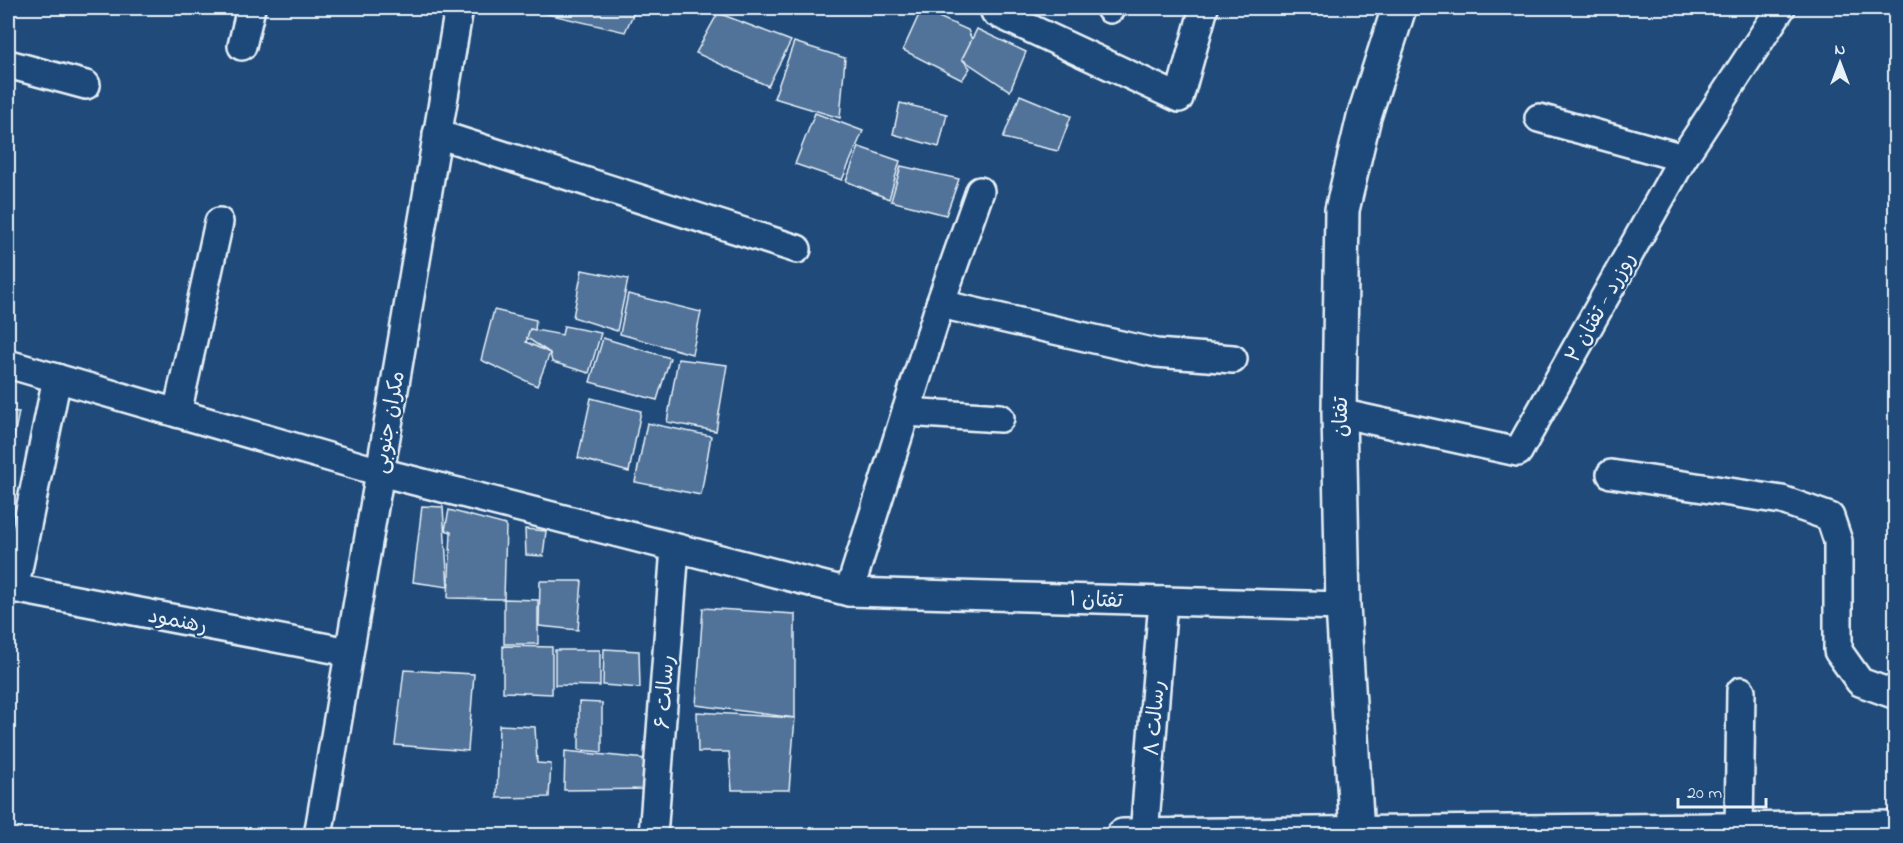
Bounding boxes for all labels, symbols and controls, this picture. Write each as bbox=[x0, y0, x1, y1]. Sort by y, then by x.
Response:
north arrow bbox=[1810, 33, 1870, 93]
text: N bbox=[1835, 38, 1846, 62]
street label: روزرد - تفتان ۲ bbox=[1559, 247, 1644, 369]
street label: مکران جنوبی bbox=[366, 369, 414, 476]
street label: تفتان bbox=[1327, 396, 1357, 437]
street label: تفتان ۱ bbox=[1069, 585, 1124, 617]
street label: رهنمود bbox=[145, 602, 210, 642]
street label: رسالت ۶ bbox=[648, 654, 684, 730]
street label: رسالت ۸ bbox=[1138, 679, 1174, 758]
scale bar bbox=[1678, 771, 1766, 809]
text: 20 m bbox=[1687, 781, 1722, 807]

